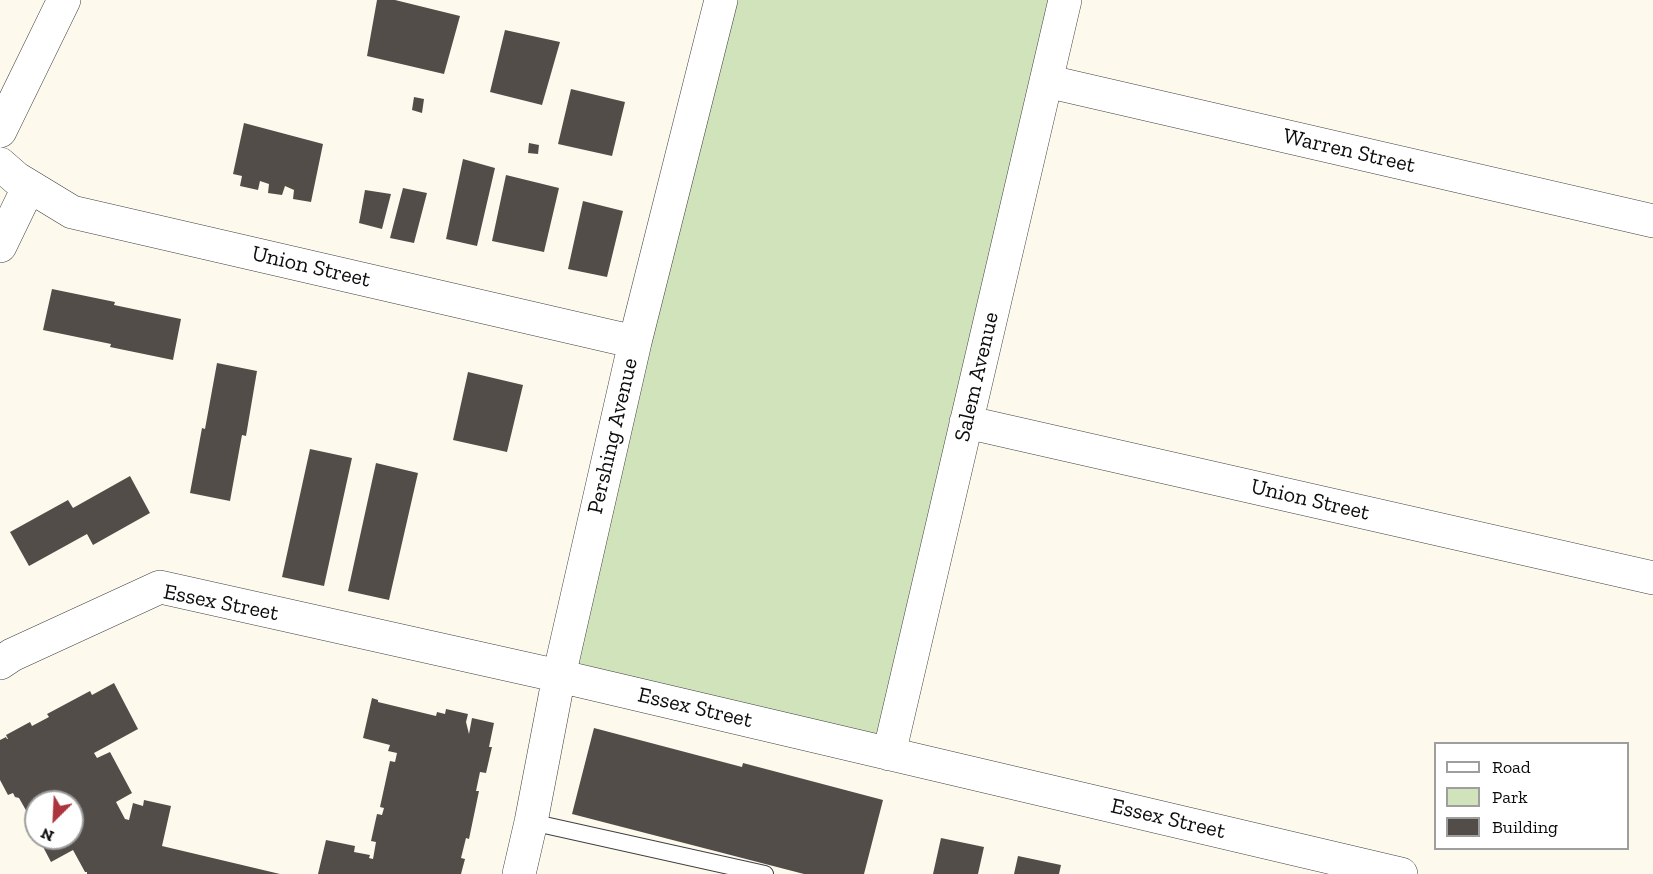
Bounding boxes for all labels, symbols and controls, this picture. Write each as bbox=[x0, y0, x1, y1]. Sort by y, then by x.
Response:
street label: Warren Street bbox=[1280, 123, 1418, 179]
street label: Union Street bbox=[249, 241, 373, 293]
street label: Salem Avenue bbox=[949, 310, 1005, 444]
street label: Pershing Avenue bbox=[582, 355, 644, 517]
street label: Union Street bbox=[1248, 474, 1372, 526]
street label: Essex Street bbox=[161, 579, 281, 627]
street label: Essex Street bbox=[635, 682, 755, 734]
legend bbox=[1434, 742, 1629, 850]
text: Road bbox=[1492, 756, 1531, 778]
text: Park bbox=[1492, 786, 1528, 808]
north arrow bbox=[24, 790, 84, 850]
street label: Essex Street bbox=[1108, 793, 1228, 845]
text: Building bbox=[1492, 816, 1558, 838]
text: N bbox=[38, 824, 57, 846]

